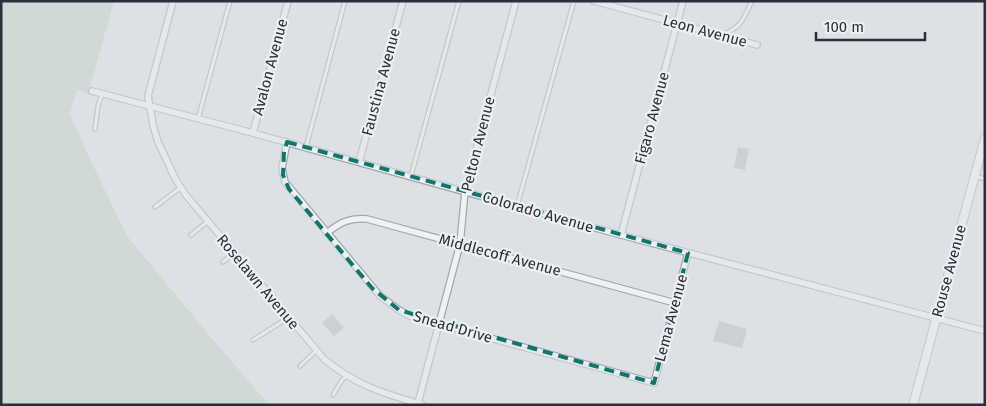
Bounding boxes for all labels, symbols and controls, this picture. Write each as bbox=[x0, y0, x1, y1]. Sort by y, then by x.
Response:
scale bar bbox=[816, 10, 925, 42]
street label: Leon Avenue bbox=[661, 11, 749, 51]
street label: Avalon Avenue bbox=[248, 17, 292, 117]
text: 100 m bbox=[824, 18, 864, 36]
street label: Faustina Avenue bbox=[358, 26, 404, 138]
street label: Figaro Avenue bbox=[631, 70, 673, 166]
street label: Pelton Avenue bbox=[457, 95, 499, 193]
street label: Colorado Avenue bbox=[480, 188, 596, 236]
street label: Rouse Avenue bbox=[928, 223, 970, 319]
street label: Middlecoff Avenue bbox=[437, 230, 563, 280]
street label: Roselawn Avenue bbox=[213, 231, 303, 333]
street label: Lema Avenue bbox=[651, 272, 691, 364]
street label: Snead Drive bbox=[411, 307, 495, 347]

